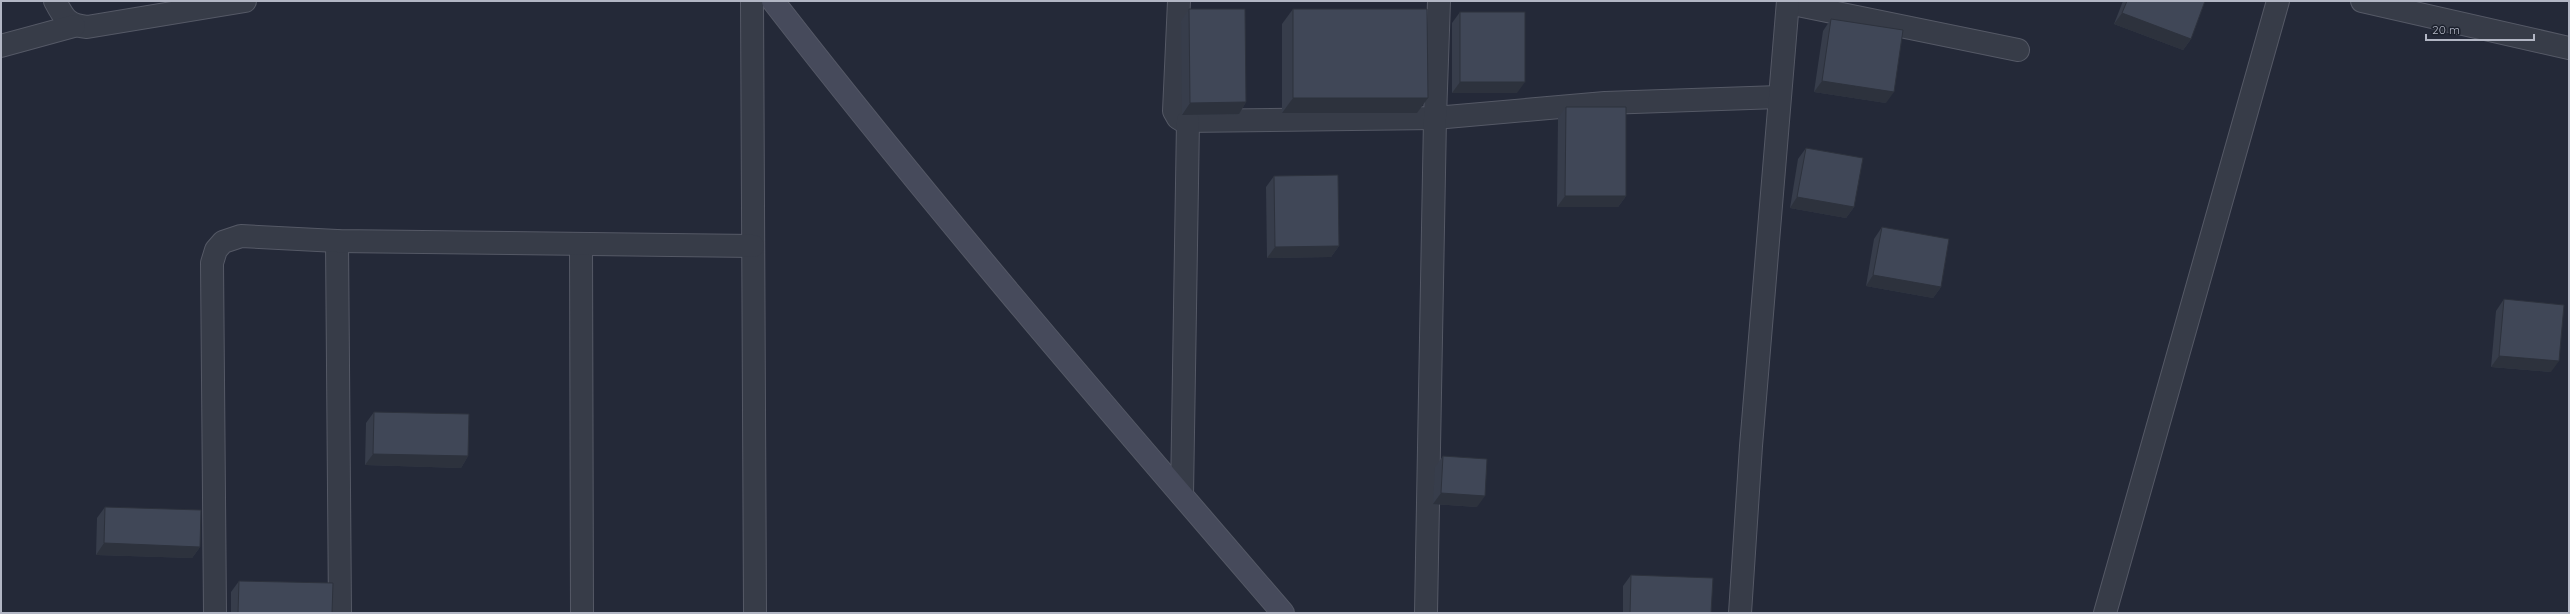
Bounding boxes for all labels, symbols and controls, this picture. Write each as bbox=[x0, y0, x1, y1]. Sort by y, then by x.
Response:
scale bar bbox=[2426, 16, 2534, 42]
text: 20 m bbox=[2432, 22, 2460, 37]

